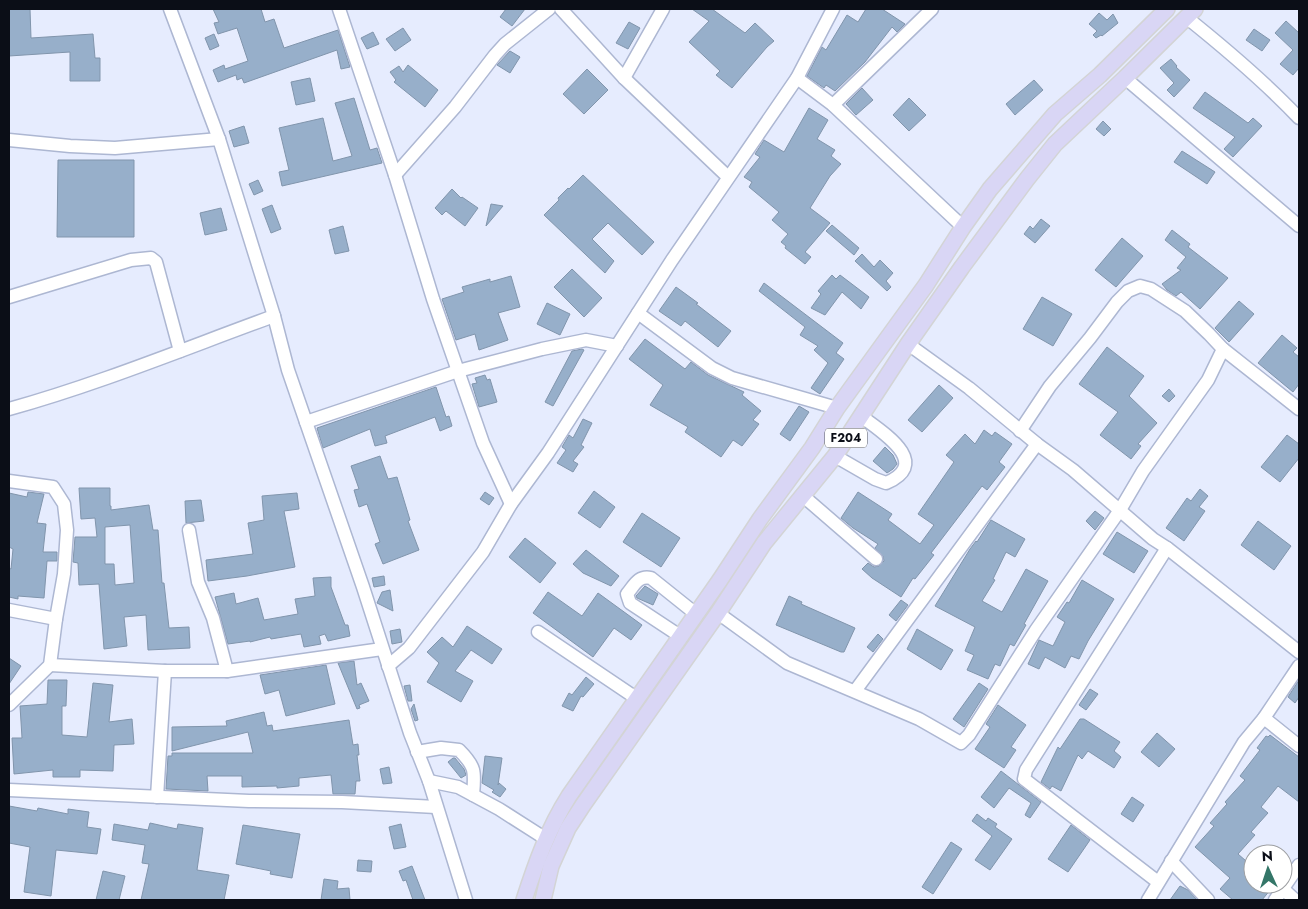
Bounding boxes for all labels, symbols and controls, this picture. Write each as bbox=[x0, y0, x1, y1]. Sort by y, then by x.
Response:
road number: F204 bbox=[825, 428, 867, 448]
north arrow bbox=[1243, 844, 1293, 894]
text: N bbox=[1261, 846, 1273, 866]

